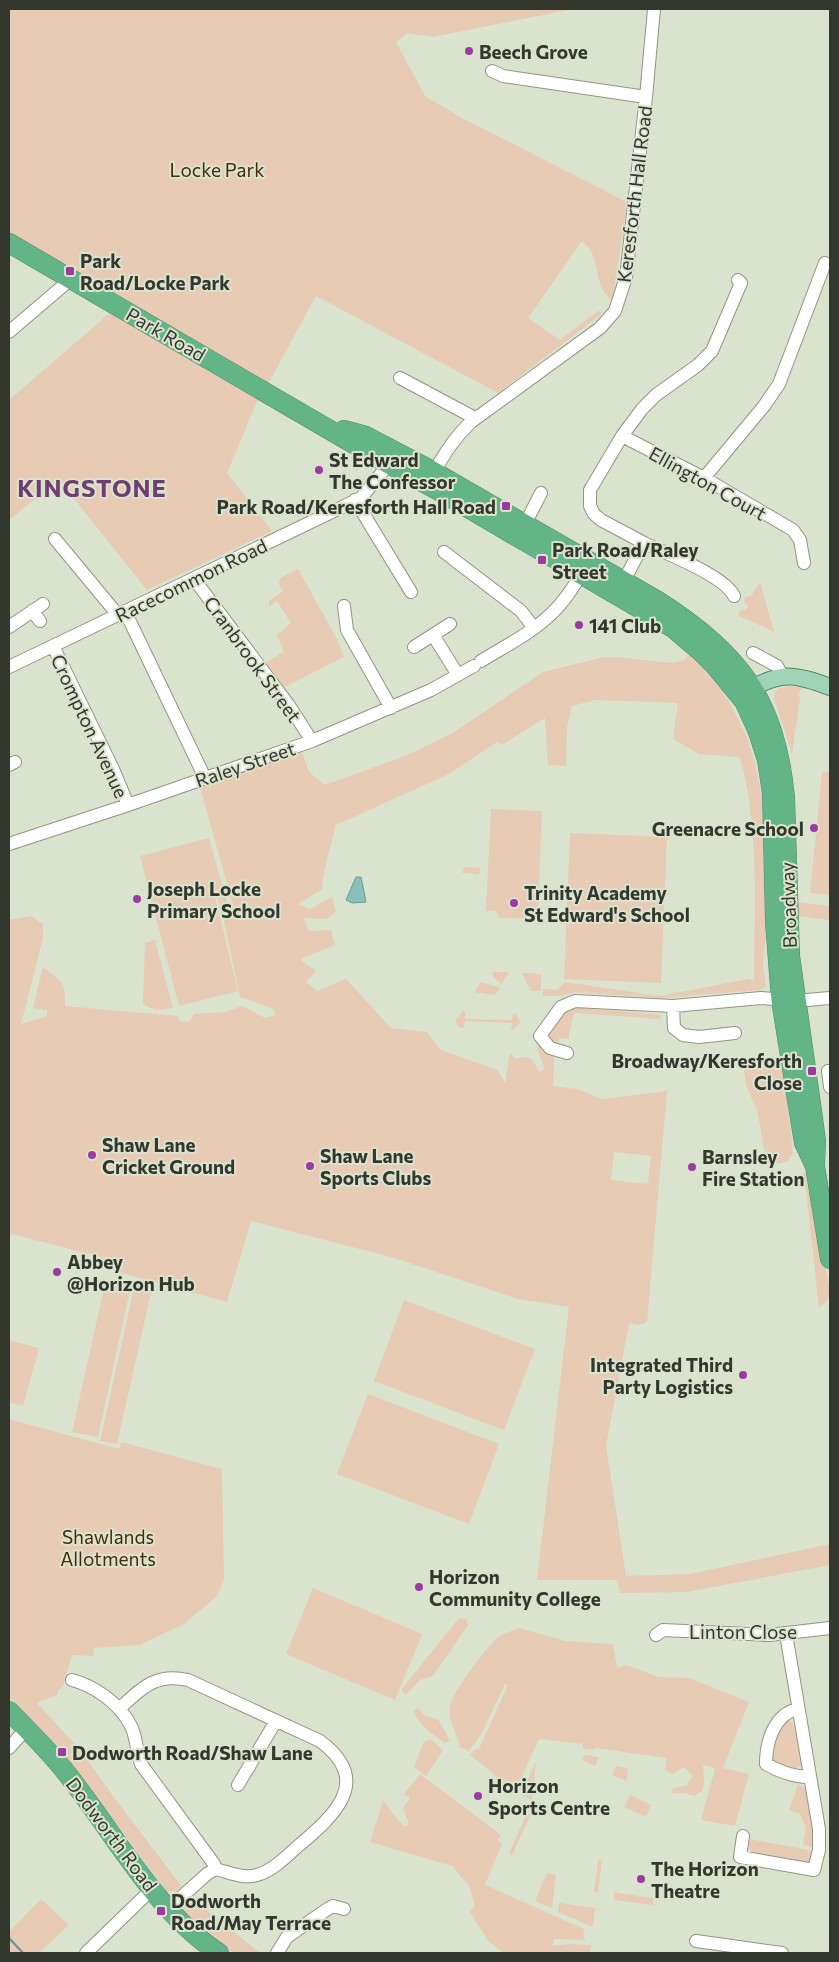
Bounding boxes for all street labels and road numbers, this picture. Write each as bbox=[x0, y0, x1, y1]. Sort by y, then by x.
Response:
street label: Keresforth Hall Road bbox=[612, 104, 656, 284]
street label: Park Road bbox=[122, 302, 210, 366]
street label: Ellington Court bbox=[645, 441, 771, 525]
street label: Racecommon Road bbox=[111, 533, 271, 627]
street label: Cranbrook Street bbox=[200, 592, 307, 727]
street label: Crompton Avenue bbox=[47, 650, 133, 802]
street label: Raley Street bbox=[192, 736, 298, 792]
street label: Broadway bbox=[775, 861, 801, 949]
street label: Linton Close bbox=[689, 1620, 797, 1643]
street label: Dodworth Road bbox=[62, 1772, 162, 1896]

